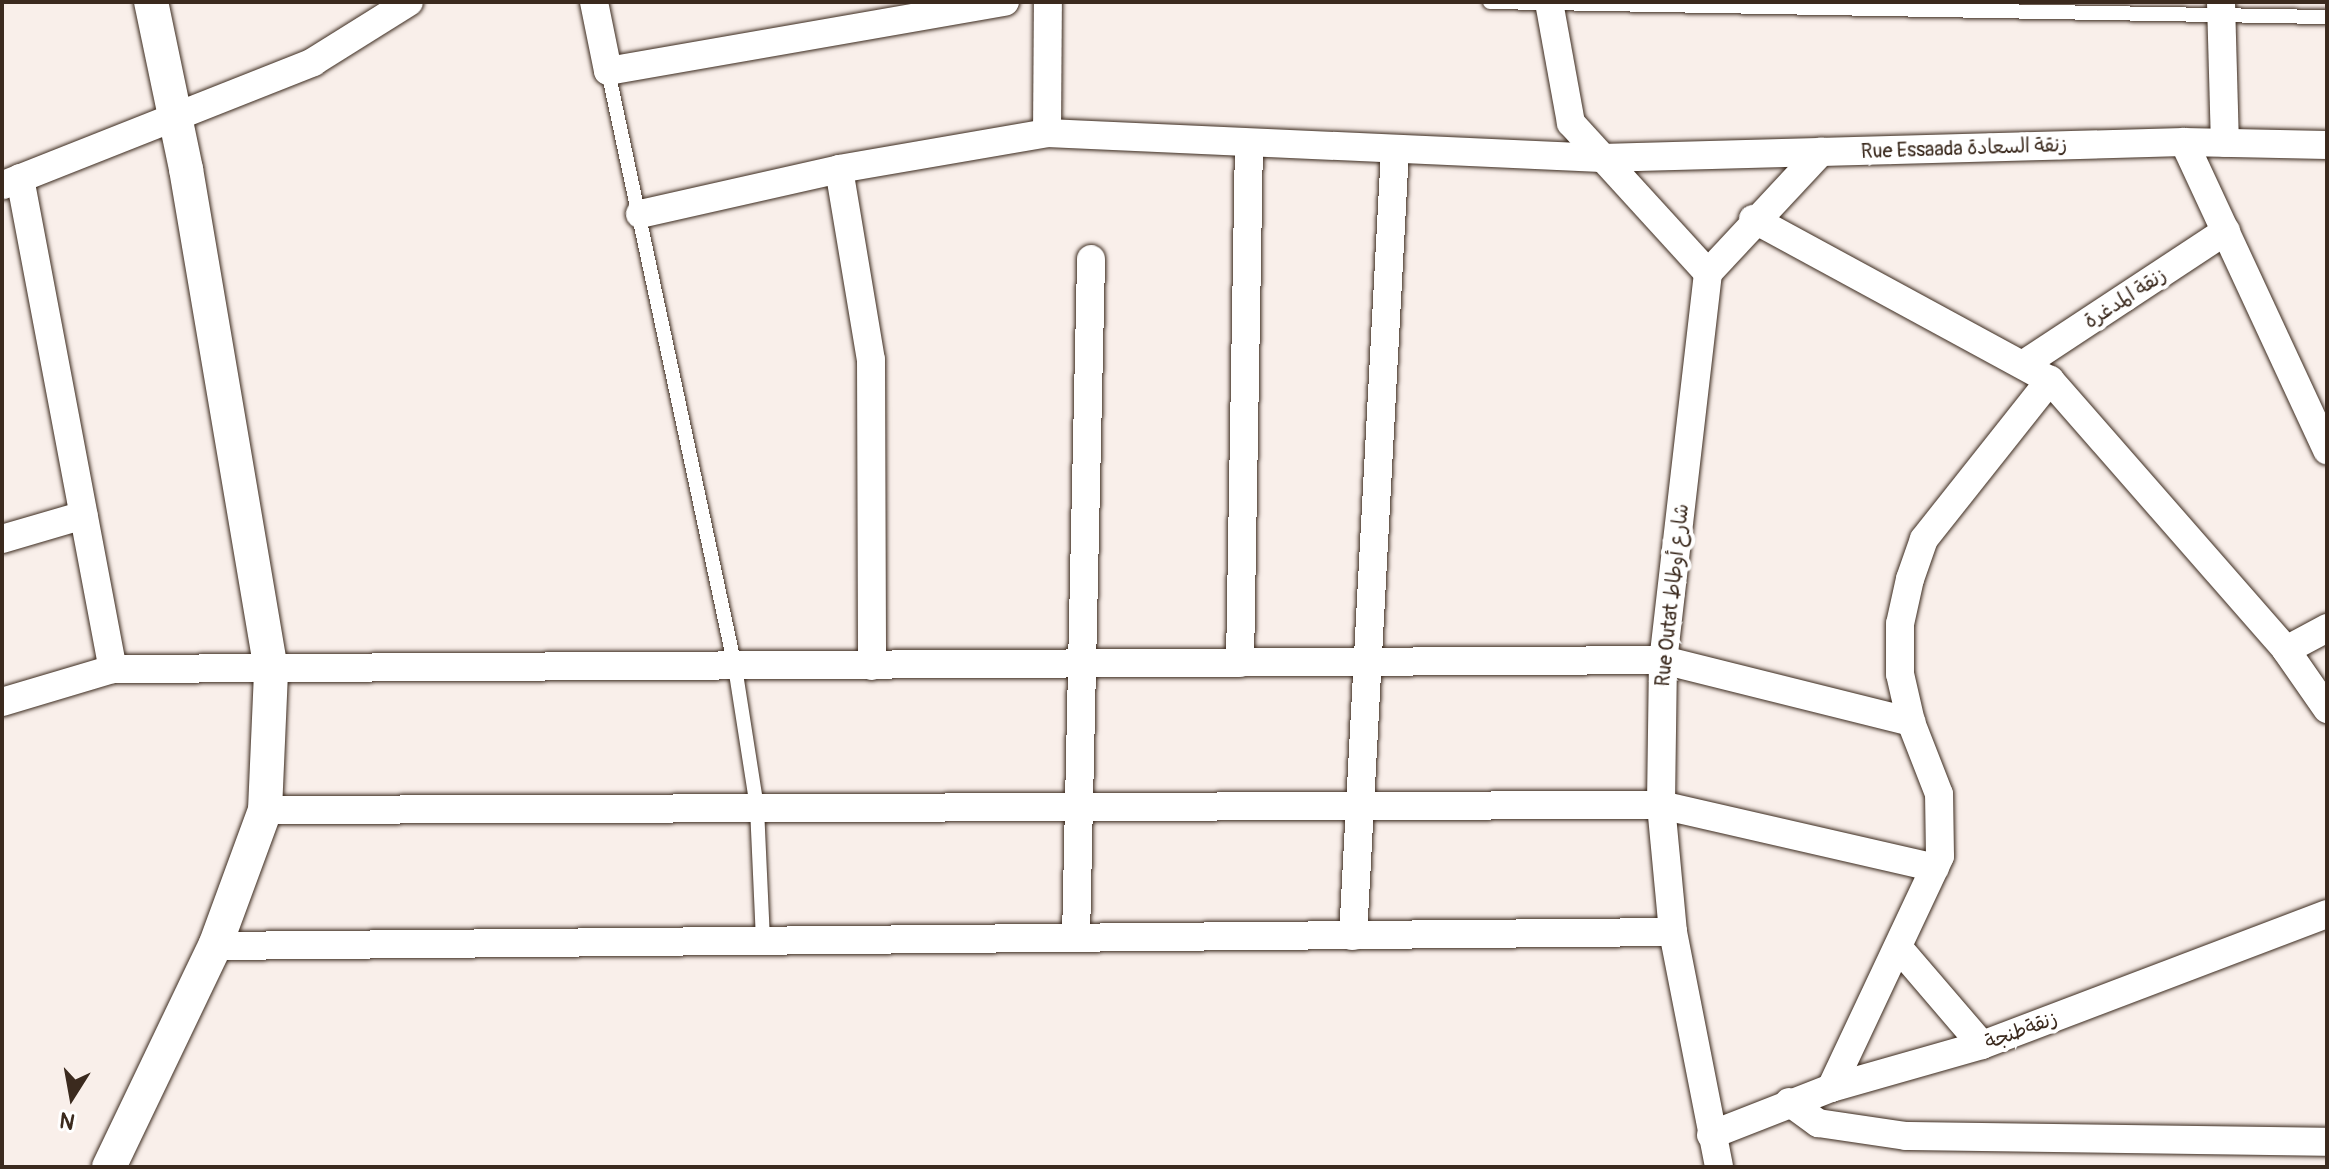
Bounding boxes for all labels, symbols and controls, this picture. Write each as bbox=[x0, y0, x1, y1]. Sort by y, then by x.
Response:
street label: Rue Essaada زنقة السعادة bbox=[1860, 132, 2068, 164]
street label: زنقة المدغرة bbox=[2079, 263, 2171, 333]
street label: Rue Outat شارع أوطاط bbox=[1650, 502, 1694, 688]
street label: زنقةطنجة bbox=[1981, 1006, 2061, 1054]
north arrow bbox=[32, 1057, 112, 1137]
text: N bbox=[57, 1105, 77, 1136]

